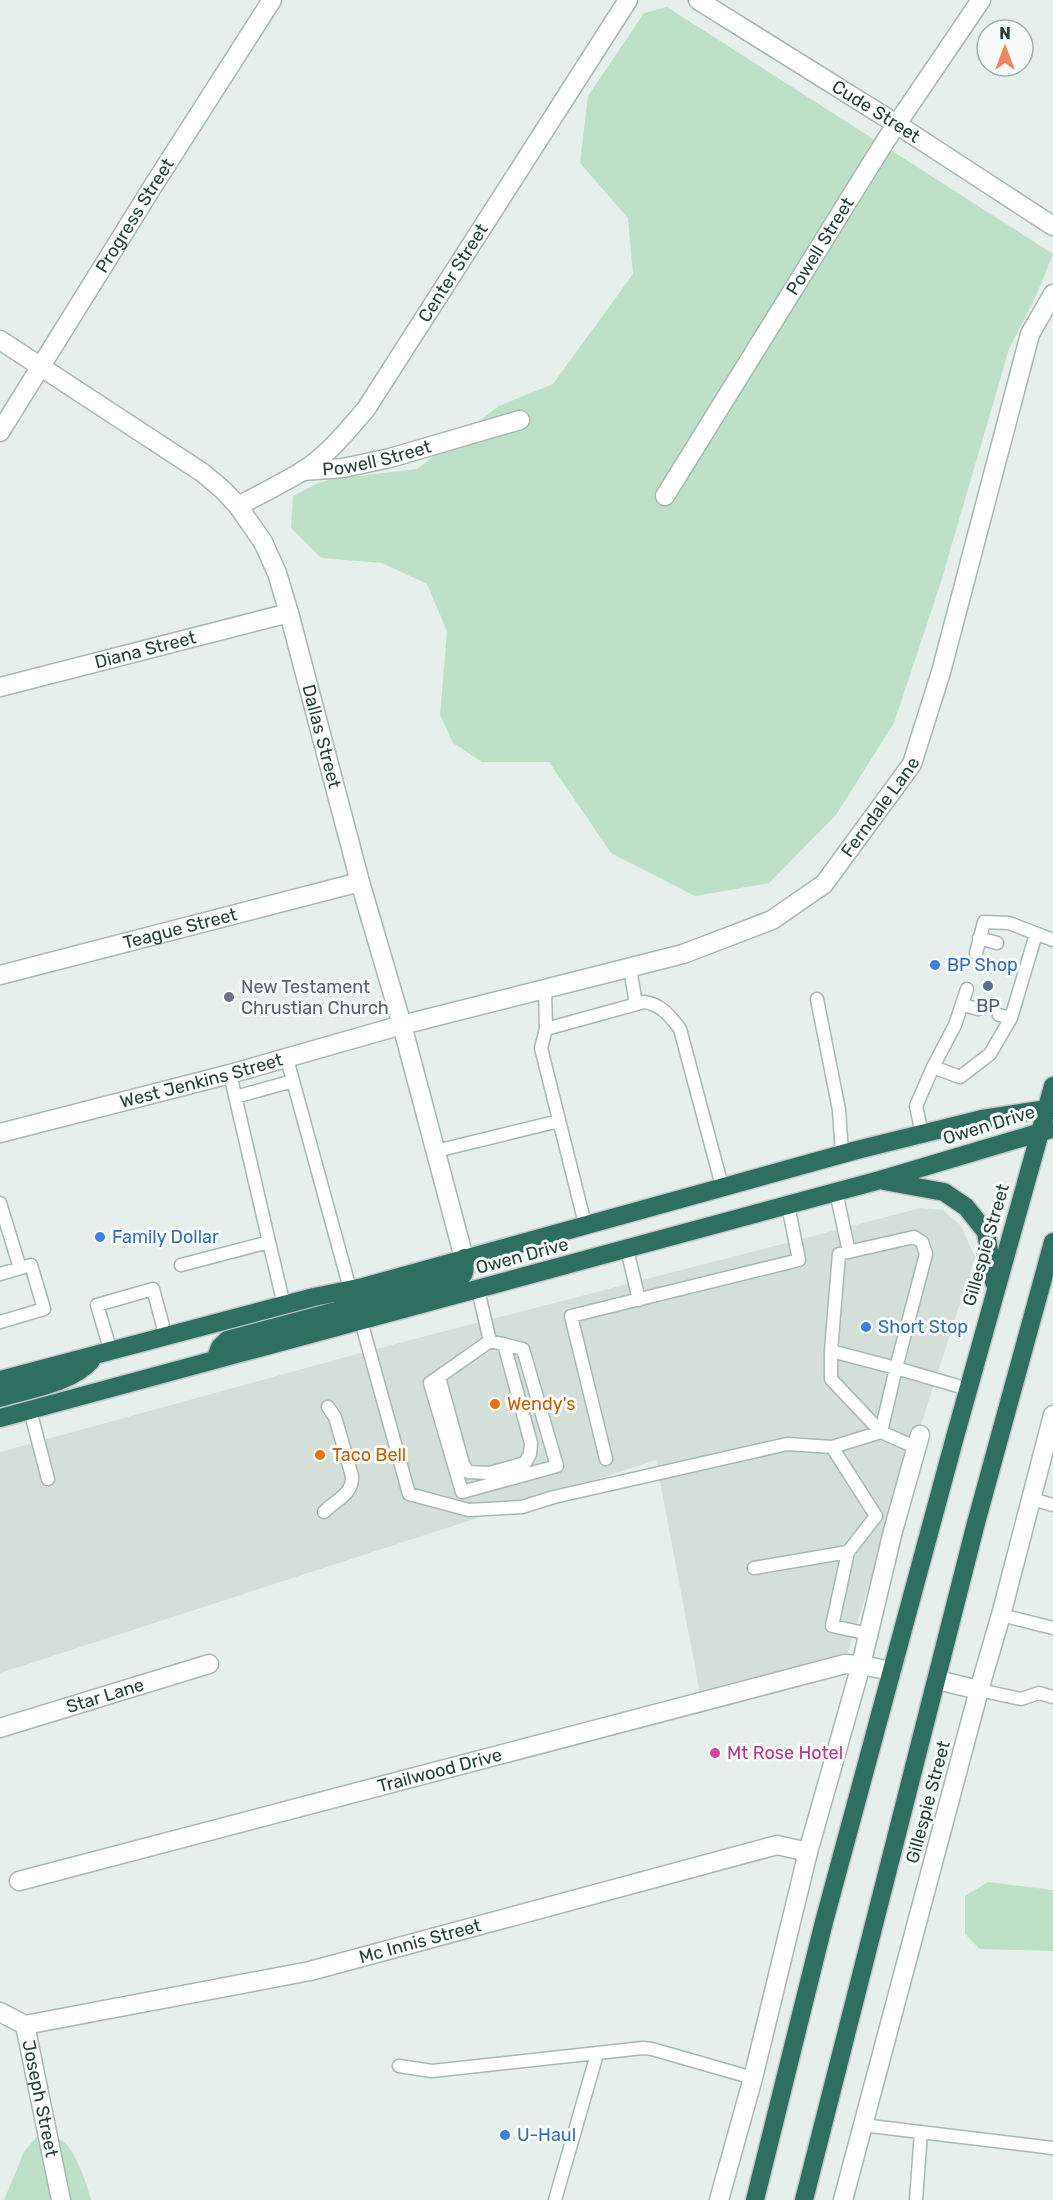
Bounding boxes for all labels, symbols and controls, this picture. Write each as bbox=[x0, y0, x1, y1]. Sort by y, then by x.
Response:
north arrow bbox=[975, 18, 1035, 78]
text: N bbox=[999, 24, 1011, 43]
street label: Cude Street bbox=[828, 75, 924, 147]
street label: Progress Street bbox=[91, 154, 179, 277]
street label: Powell Street bbox=[781, 193, 859, 299]
street label: Center Street bbox=[413, 219, 493, 326]
street label: Powell Street bbox=[322, 436, 434, 480]
street label: Diana Street bbox=[92, 626, 198, 673]
street label: Dallas Street bbox=[297, 682, 346, 791]
street label: Ferndale Lane bbox=[836, 755, 924, 862]
street label: Teague Street bbox=[121, 903, 239, 954]
place label: BP Shop bbox=[947, 954, 1018, 976]
marker: BP Shop bbox=[928, 958, 942, 972]
place label: New Testament Chrustian Church bbox=[241, 976, 389, 1019]
marker: BP bbox=[981, 979, 995, 993]
marker: New Testament Chrustian Church bbox=[222, 990, 236, 1004]
place label: BP bbox=[976, 995, 1000, 1017]
street label: West Jenkins Street bbox=[118, 1049, 285, 1113]
street label: Owen Drive bbox=[940, 1101, 1038, 1149]
street label: Gillespie Street bbox=[958, 1181, 1014, 1309]
place label: Family Dollar bbox=[112, 1226, 219, 1248]
marker: Family Dollar bbox=[93, 1230, 107, 1244]
street label: Owen Drive bbox=[473, 1233, 571, 1279]
place label: Short Stop bbox=[878, 1316, 968, 1338]
marker: Short Stop bbox=[859, 1320, 873, 1334]
place label: Wendy's bbox=[507, 1393, 575, 1415]
marker: Wendy's bbox=[488, 1397, 502, 1411]
place label: Taco Bell bbox=[332, 1444, 406, 1466]
marker: Taco Bell bbox=[313, 1448, 327, 1462]
street label: Star Lane bbox=[64, 1674, 147, 1718]
street label: Gillespie Street bbox=[901, 1738, 955, 1866]
place label: Mt Rose Hotel bbox=[727, 1742, 843, 1764]
street label: Trailwood Drive bbox=[375, 1744, 504, 1797]
marker: Mt Rose Hotel bbox=[708, 1746, 722, 1760]
street label: Mc Innis Street bbox=[357, 1914, 483, 1968]
street label: Joseph Street bbox=[17, 2038, 63, 2159]
place label: U-Haul bbox=[517, 2124, 576, 2146]
marker: U-Haul bbox=[498, 2128, 512, 2142]

